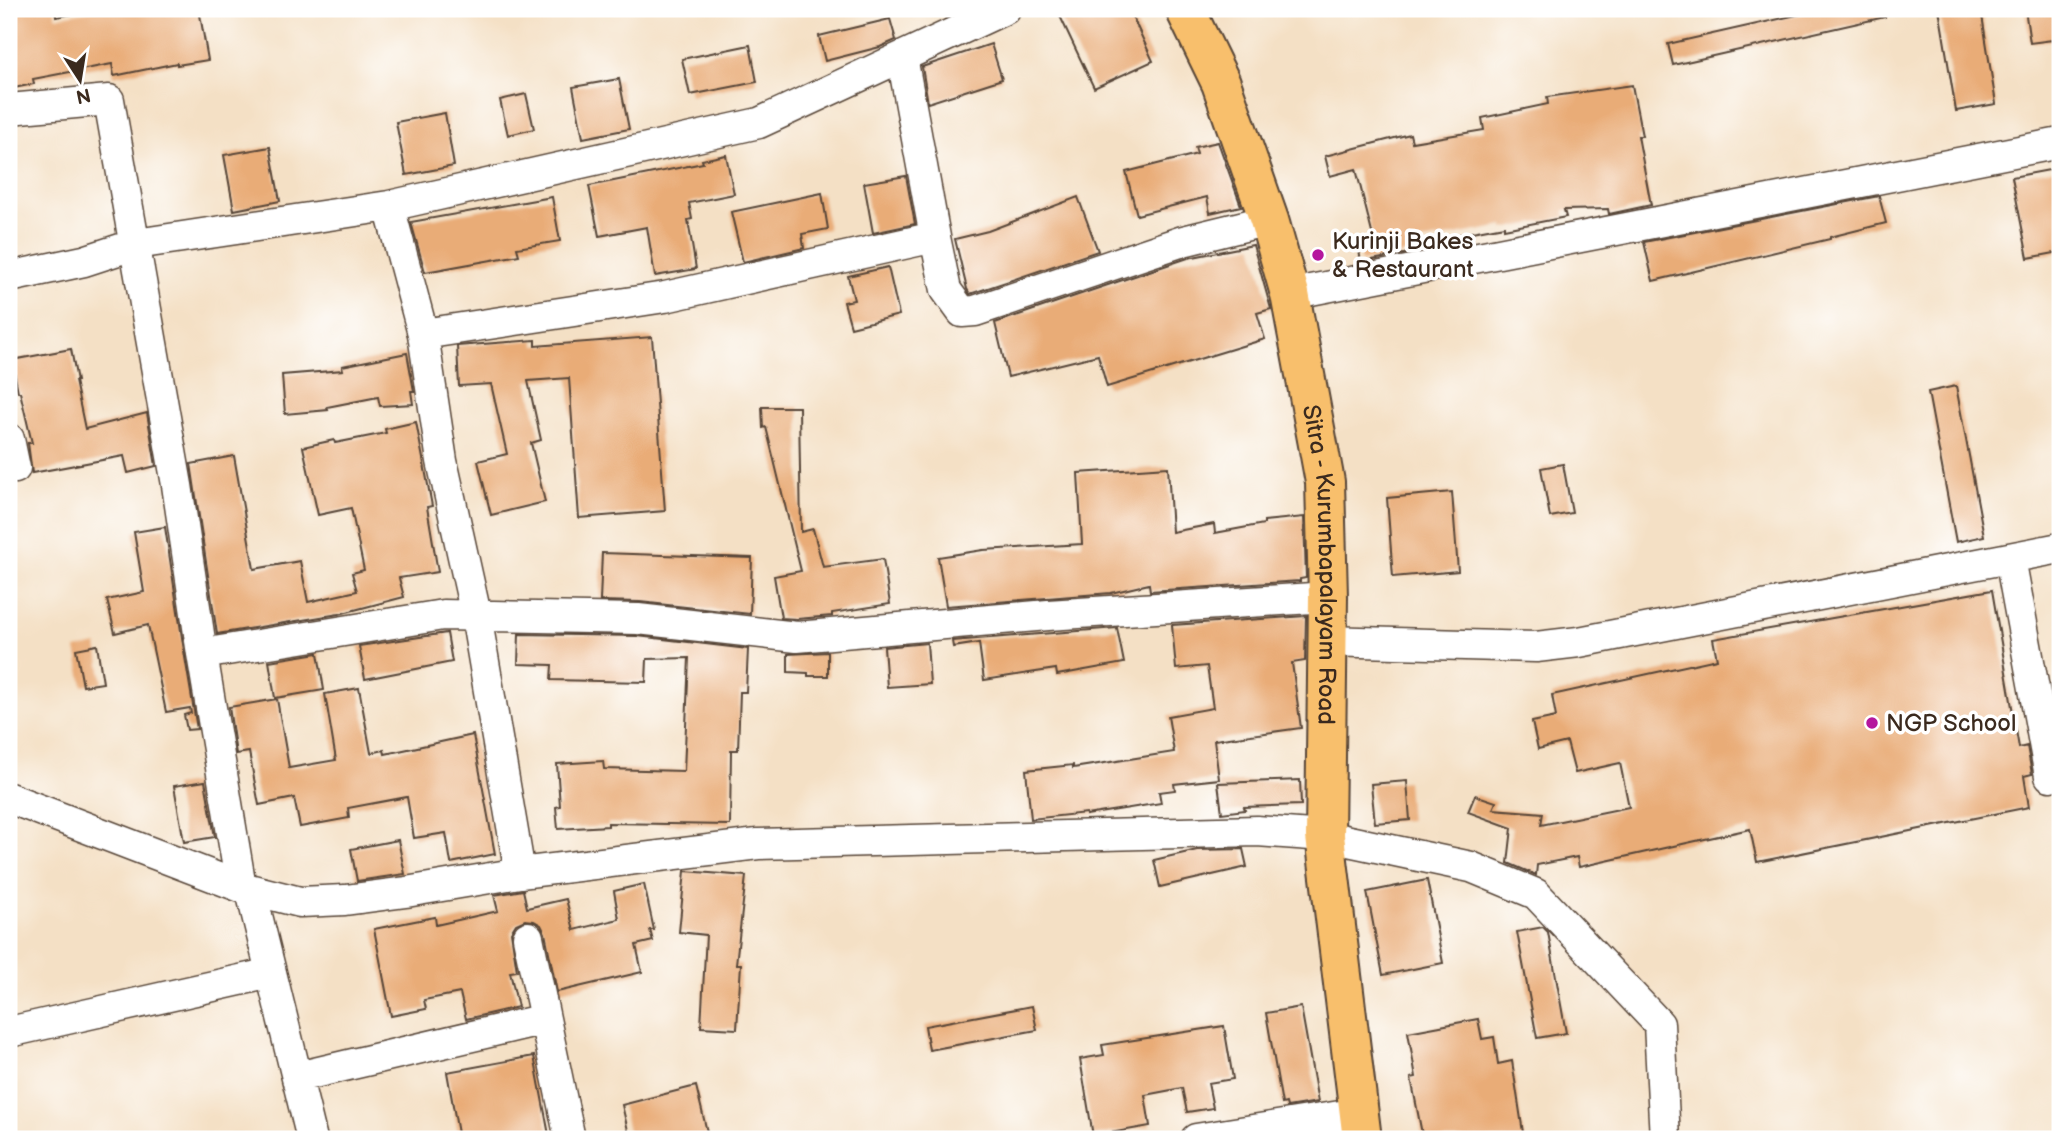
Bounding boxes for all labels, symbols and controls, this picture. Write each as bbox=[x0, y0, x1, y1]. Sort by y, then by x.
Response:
north arrow bbox=[46, 46, 116, 116]
text: N bbox=[74, 82, 93, 108]
place label: Kurinji Bakes & Restaurant bbox=[1332, 227, 1474, 284]
marker: Kurinji Bakes & Restaurant bbox=[1310, 247, 1326, 263]
street label: Sitra - Kurumbapalayam Road bbox=[1296, 402, 1343, 725]
place label: NGP School bbox=[1886, 709, 2016, 738]
marker: NGP School bbox=[1864, 715, 1880, 731]

